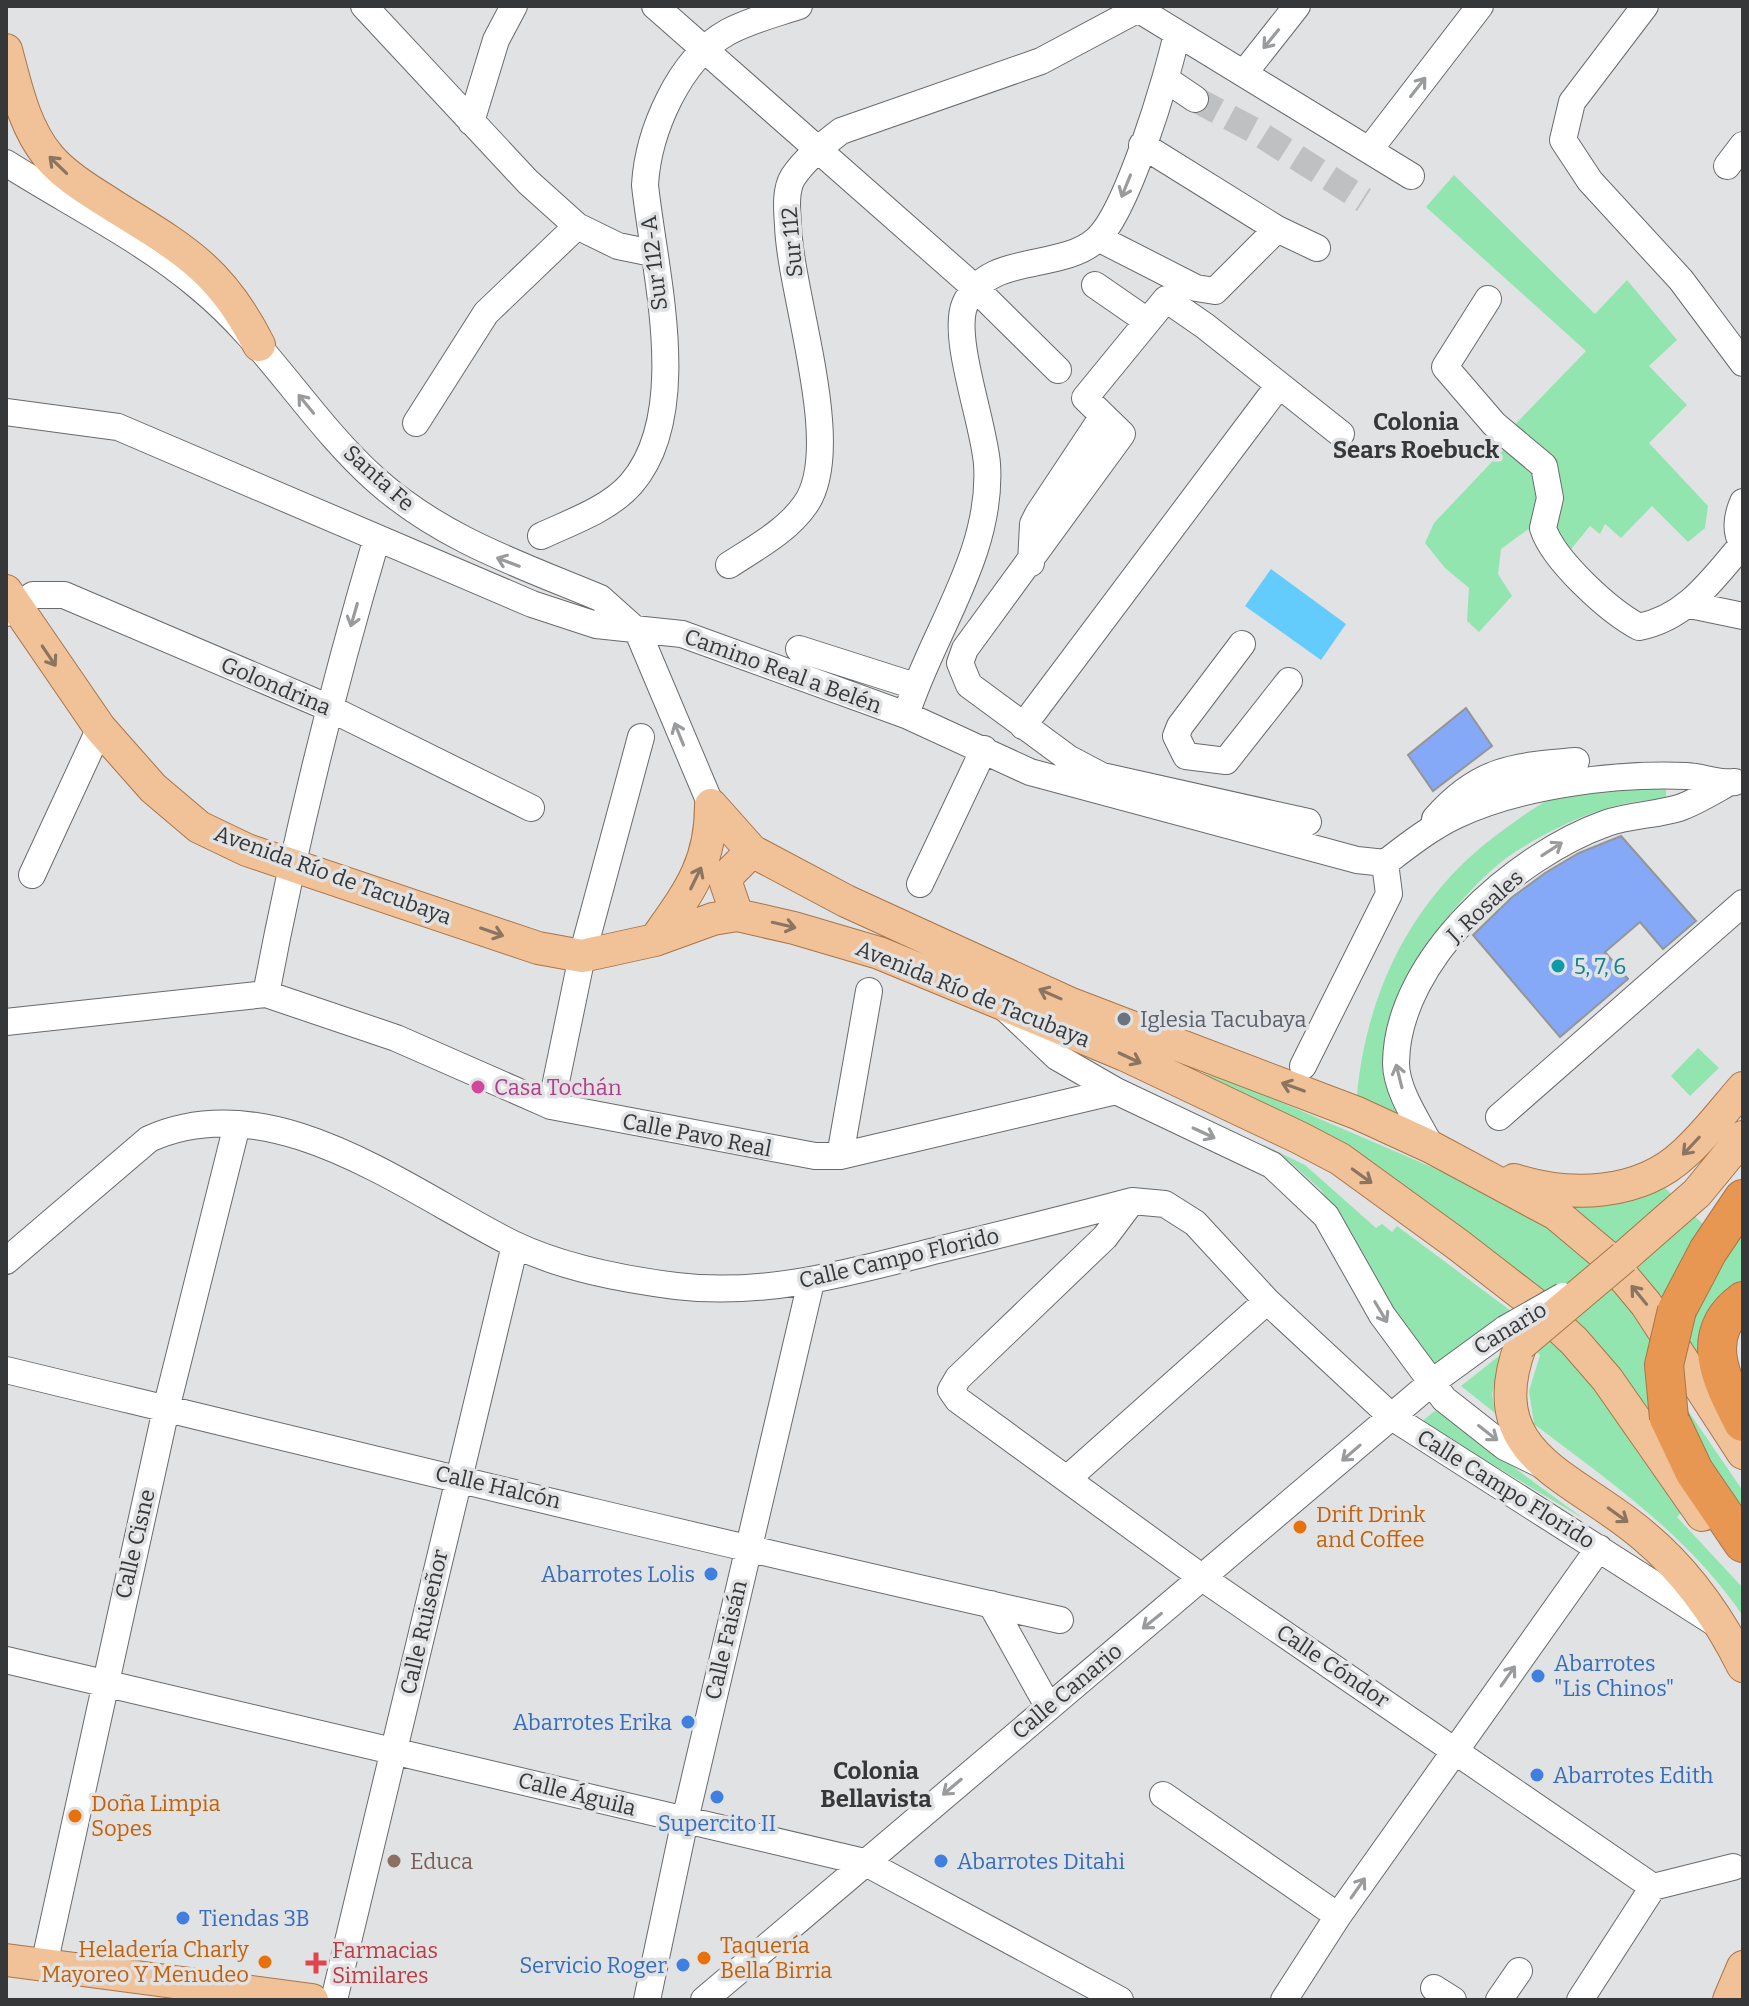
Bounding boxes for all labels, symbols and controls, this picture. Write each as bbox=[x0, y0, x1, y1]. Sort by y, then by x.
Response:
one-way arrow bbox=[1262, 28, 1280, 49]
one-way arrow bbox=[1409, 77, 1427, 98]
one-way arrow bbox=[48, 156, 68, 175]
one-way arrow bbox=[1117, 173, 1132, 198]
street label: Sur 112 bbox=[775, 206, 809, 278]
street label: Sur 112-A bbox=[635, 214, 673, 312]
one-way arrow bbox=[297, 394, 315, 414]
district label: Colonia Sears Roebuck bbox=[1333, 408, 1500, 464]
street label: Santa Fe bbox=[338, 439, 420, 517]
one-way arrow bbox=[496, 554, 521, 568]
one-way arrow bbox=[346, 602, 361, 628]
street label: Camino Real a Belén bbox=[681, 623, 885, 719]
one-way arrow bbox=[41, 645, 57, 667]
street label: Golondrina bbox=[217, 651, 335, 721]
one-way arrow bbox=[671, 722, 685, 747]
street label: Avenida Río de Tacubaya bbox=[211, 820, 455, 930]
one-way arrow bbox=[1540, 841, 1563, 857]
street label: J. Rosales bbox=[1441, 864, 1529, 949]
one-way arrow bbox=[689, 866, 704, 890]
one-way arrow bbox=[770, 919, 796, 934]
one-way arrow bbox=[480, 926, 505, 941]
street label: Avenida Río de Tacubaya bbox=[852, 935, 1094, 1053]
place label: 5, 7, 6 bbox=[1574, 953, 1626, 980]
marker: 5, 7, 6 bbox=[1549, 957, 1567, 975]
one-way arrow bbox=[1038, 986, 1063, 1001]
place label: Iglesia Tacubaya bbox=[1140, 1006, 1307, 1033]
marker: Iglesia Tacubaya bbox=[1115, 1010, 1133, 1028]
one-way arrow bbox=[1118, 1051, 1142, 1066]
one-way arrow bbox=[1391, 1063, 1406, 1089]
place label: Casa Tochán bbox=[494, 1074, 622, 1101]
marker: Casa Tochán bbox=[469, 1078, 487, 1096]
one-way arrow bbox=[1281, 1079, 1306, 1093]
street label: Calle Pavo Real bbox=[620, 1107, 774, 1163]
one-way arrow bbox=[1192, 1126, 1216, 1141]
one-way arrow bbox=[1681, 1136, 1700, 1156]
one-way arrow bbox=[1351, 1167, 1372, 1184]
street label: Calle Campo Florido bbox=[796, 1222, 1002, 1294]
one-way arrow bbox=[1630, 1285, 1647, 1306]
street label: Canario bbox=[1469, 1296, 1551, 1360]
one-way arrow bbox=[1373, 1300, 1389, 1323]
street label: Calle Campo Florido bbox=[1412, 1423, 1600, 1555]
one-way arrow bbox=[1477, 1425, 1498, 1442]
one-way arrow bbox=[1341, 1444, 1361, 1462]
street label: Calle Halcón bbox=[433, 1459, 563, 1515]
street label: Calle Cisne bbox=[109, 1487, 161, 1601]
place label: Drift Drink and Coffee bbox=[1316, 1501, 1426, 1553]
one-way arrow bbox=[1606, 1507, 1628, 1523]
marker: Drift Drink and Coffee bbox=[1291, 1518, 1309, 1536]
street label: Calle Ruiseñor bbox=[394, 1547, 454, 1697]
place label: Abarrotes Lolis bbox=[541, 1561, 695, 1588]
marker: Abarrotes Lolis bbox=[702, 1565, 720, 1583]
street label: Calle Faisán bbox=[699, 1578, 753, 1702]
one-way arrow bbox=[1142, 1612, 1163, 1630]
street label: Calle Cóndor bbox=[1271, 1618, 1395, 1714]
street label: Calle Canario bbox=[1007, 1637, 1127, 1745]
place label: Abarrotes "Lis Chinos" bbox=[1554, 1650, 1674, 1702]
one-way arrow bbox=[1500, 1665, 1516, 1687]
marker: Abarrotes "Lis Chinos" bbox=[1529, 1667, 1547, 1685]
place label: Abarrotes Erika bbox=[513, 1709, 672, 1736]
marker: Abarrotes Erika bbox=[679, 1713, 697, 1731]
district label: Colonia Bellavista bbox=[820, 1757, 932, 1813]
place label: Abarrotes Edith bbox=[1553, 1762, 1714, 1789]
street label: Calle Águila bbox=[515, 1766, 639, 1822]
marker: Abarrotes Edith bbox=[1528, 1766, 1546, 1784]
one-way arrow bbox=[943, 1778, 963, 1796]
marker: Supercito II bbox=[708, 1788, 726, 1806]
place label: Doña Limpia Sopes bbox=[91, 1790, 220, 1842]
marker: Doña Limpia Sopes bbox=[66, 1807, 84, 1825]
place label: Supercito II bbox=[658, 1810, 776, 1837]
place label: Educa bbox=[410, 1848, 473, 1875]
place label: Abarrotes Ditahi bbox=[957, 1848, 1125, 1875]
marker: Educa bbox=[385, 1852, 403, 1870]
marker: Abarrotes Ditahi bbox=[932, 1852, 950, 1870]
one-way arrow bbox=[1350, 1878, 1366, 1900]
place label: Tiendas 3B bbox=[199, 1905, 310, 1932]
marker: Tiendas 3B bbox=[174, 1909, 192, 1927]
place label: Taquería Bella Birria bbox=[720, 1932, 832, 1984]
place label: Heladería Charly Mayoreo Y Menudeo bbox=[41, 1936, 249, 1988]
place label: Farmacias Similares bbox=[332, 1937, 438, 1989]
marker: Taquería Bella Birria bbox=[695, 1949, 713, 1967]
place label: Servicio Roger bbox=[519, 1952, 667, 1979]
marker: Heladería Charly Mayoreo Y Menudeo bbox=[256, 1953, 274, 1971]
marker: Farmacias Similares bbox=[307, 1954, 325, 1972]
marker: Servicio Roger bbox=[674, 1956, 692, 1974]

